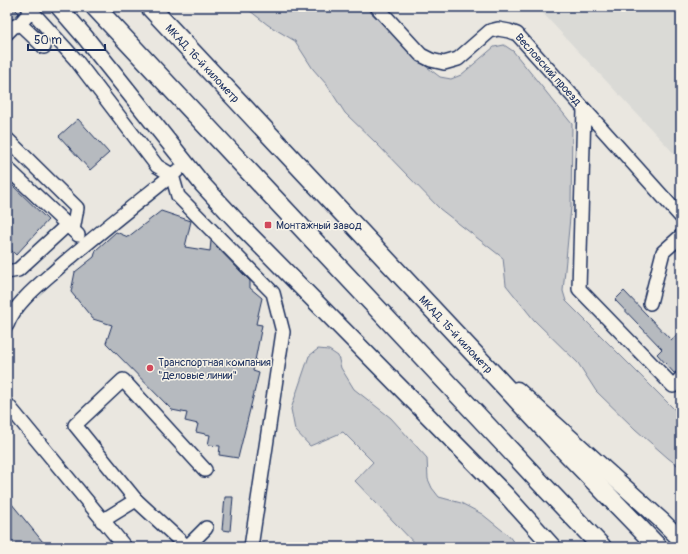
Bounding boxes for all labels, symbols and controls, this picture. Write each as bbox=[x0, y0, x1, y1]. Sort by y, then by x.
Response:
street label: МКАД, 16-й километр bbox=[163, 22, 242, 105]
scale bar bbox=[28, 26, 105, 52]
street label: Весловский проезд bbox=[513, 31, 584, 108]
text: 50 m bbox=[34, 33, 62, 48]
place label: Монтажный завод bbox=[276, 219, 362, 232]
marker: Монтажный завод bbox=[263, 220, 273, 230]
street label: МКАД, 15-й километр bbox=[417, 293, 495, 376]
place label: Транспортная компания "Деловые линии" bbox=[158, 356, 271, 382]
marker: Транспортная компания "Деловые линии" bbox=[145, 363, 155, 373]

